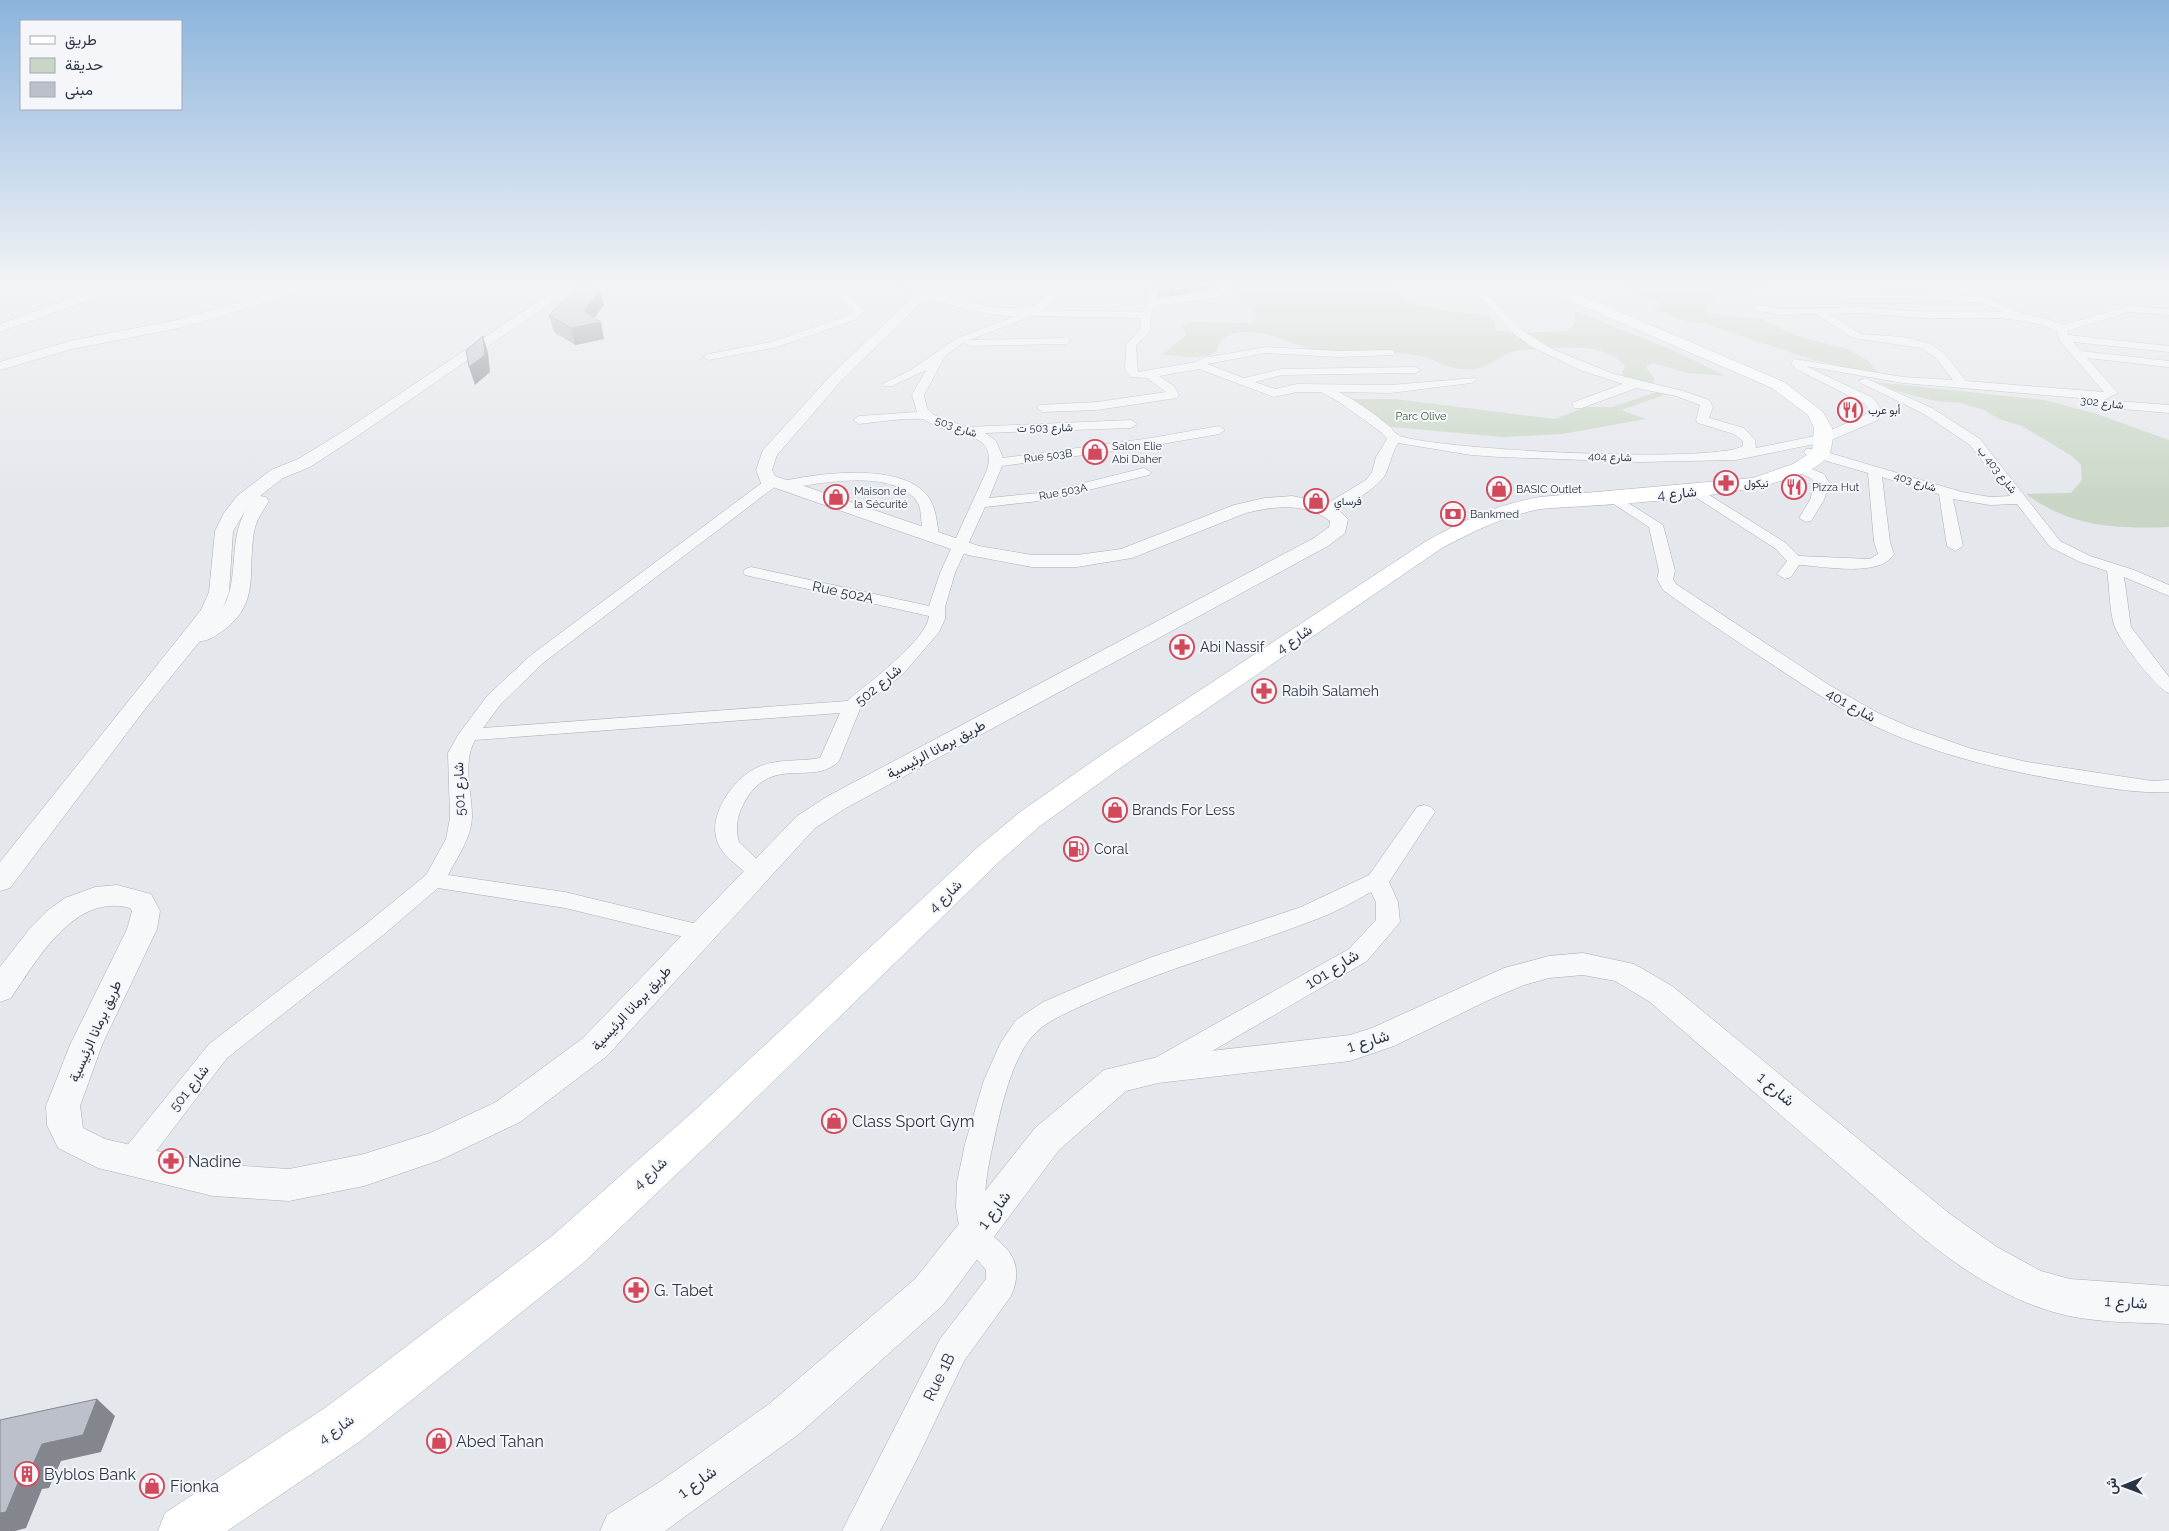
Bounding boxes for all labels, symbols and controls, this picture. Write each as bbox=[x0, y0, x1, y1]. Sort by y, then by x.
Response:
legend bbox=[20, 20, 182, 110]
text: طريق bbox=[65, 31, 97, 50]
text: حديقة bbox=[65, 56, 103, 74]
text: مبنى bbox=[65, 81, 93, 100]
street label: شارع 302 bbox=[2080, 394, 2125, 413]
restaurant icon: أبو عرب bbox=[1837, 397, 1863, 423]
place label: أبو عرب bbox=[1868, 404, 1901, 417]
park label: Parc Olive bbox=[1395, 410, 1447, 423]
street label: شارع 503 bbox=[933, 414, 979, 441]
street label: شارع 503 ت bbox=[1017, 421, 1073, 436]
shop icon: Salon Elie Abi Daher bbox=[1082, 439, 1108, 465]
place label: Salon Elie Abi Daher bbox=[1112, 440, 1163, 466]
street label: شارع 403 ب bbox=[1974, 444, 2020, 497]
street label: Rue 503B bbox=[1023, 447, 1073, 465]
street label: شارع 404 bbox=[1588, 450, 1632, 465]
street label: شارع 403 bbox=[1892, 469, 1938, 496]
pharmacy icon: نيكول bbox=[1713, 470, 1739, 496]
restaurant icon: Pizza Hut bbox=[1781, 474, 1807, 500]
shop icon: BASIC Outlet bbox=[1486, 476, 1512, 502]
place label: نيكول bbox=[1744, 477, 1769, 490]
street label: Rue 503A bbox=[1038, 481, 1089, 503]
place label: Pizza Hut bbox=[1812, 481, 1860, 494]
place label: BASIC Outlet bbox=[1516, 483, 1582, 496]
street label: شارع 4 bbox=[1657, 483, 1698, 506]
shop icon: Maison de la Sécurité bbox=[823, 484, 849, 510]
place label: Maison de la Sécurité bbox=[854, 485, 908, 511]
shop icon: فرساي bbox=[1303, 488, 1329, 514]
place label: فرساي bbox=[1334, 495, 1362, 511]
bank icon: Bankmed bbox=[1440, 501, 1466, 527]
place label: Bankmed bbox=[1470, 508, 1519, 521]
street label: Rue 502A bbox=[811, 578, 876, 606]
street label: شارع 4 bbox=[1273, 621, 1316, 659]
pharmacy icon: Abi Nassif bbox=[1169, 634, 1195, 660]
place label: Abi Nassif bbox=[1200, 639, 1266, 655]
street label: شارع 502 bbox=[852, 661, 906, 711]
pharmacy icon: Rabih Salameh bbox=[1251, 678, 1277, 704]
place label: Rabih Salameh bbox=[1282, 683, 1379, 699]
street label: شارع 401 bbox=[1822, 685, 1878, 728]
street label: طريق برمانا الرئيسية bbox=[884, 716, 988, 783]
street label: شارع 501 bbox=[450, 762, 471, 816]
shop icon: Brands For Less bbox=[1102, 797, 1128, 823]
place label: Brands For Less bbox=[1132, 802, 1235, 818]
fuel station icon: Coral bbox=[1063, 836, 1089, 862]
place label: Coral bbox=[1094, 841, 1128, 857]
street label: شارع 4 bbox=[925, 877, 967, 918]
street label: شارع 101 bbox=[1302, 945, 1363, 995]
street label: طريق برمانا الرئيسية bbox=[588, 963, 675, 1054]
street label: طريق برمانا الرئيسية bbox=[65, 978, 125, 1085]
street label: شارع 1 bbox=[1345, 1026, 1392, 1058]
street label: شارع 501 bbox=[166, 1062, 214, 1116]
street label: شارع 1 bbox=[1752, 1068, 1799, 1112]
shop icon: Class Sport Gym bbox=[821, 1108, 847, 1134]
place label: Class Sport Gym bbox=[852, 1112, 974, 1131]
pharmacy icon: Nadine bbox=[158, 1148, 184, 1174]
place label: Nadine bbox=[188, 1152, 241, 1171]
street label: شارع 4 bbox=[630, 1154, 672, 1194]
street label: شارع 1 bbox=[973, 1187, 1016, 1234]
pharmacy icon: G. Tabet bbox=[623, 1277, 649, 1303]
place label: G. Tabet bbox=[654, 1281, 714, 1300]
street label: شارع 1 bbox=[2104, 1291, 2148, 1315]
street label: Rue 1B bbox=[919, 1350, 959, 1404]
street label: شارع 4 bbox=[315, 1411, 358, 1449]
shop icon: Abed Tahan bbox=[426, 1428, 452, 1454]
place label: Abed Tahan bbox=[456, 1432, 544, 1451]
building icon: Byblos Bank bbox=[14, 1461, 40, 1487]
north arrow bbox=[2099, 1461, 2149, 1511]
street label: شارع 1 bbox=[674, 1462, 721, 1504]
place label: Byblos Bank bbox=[44, 1465, 136, 1484]
shop icon: Fionka bbox=[139, 1473, 165, 1499]
place label: Fionka bbox=[170, 1477, 219, 1496]
text: ش bbox=[2103, 1477, 2120, 1495]

